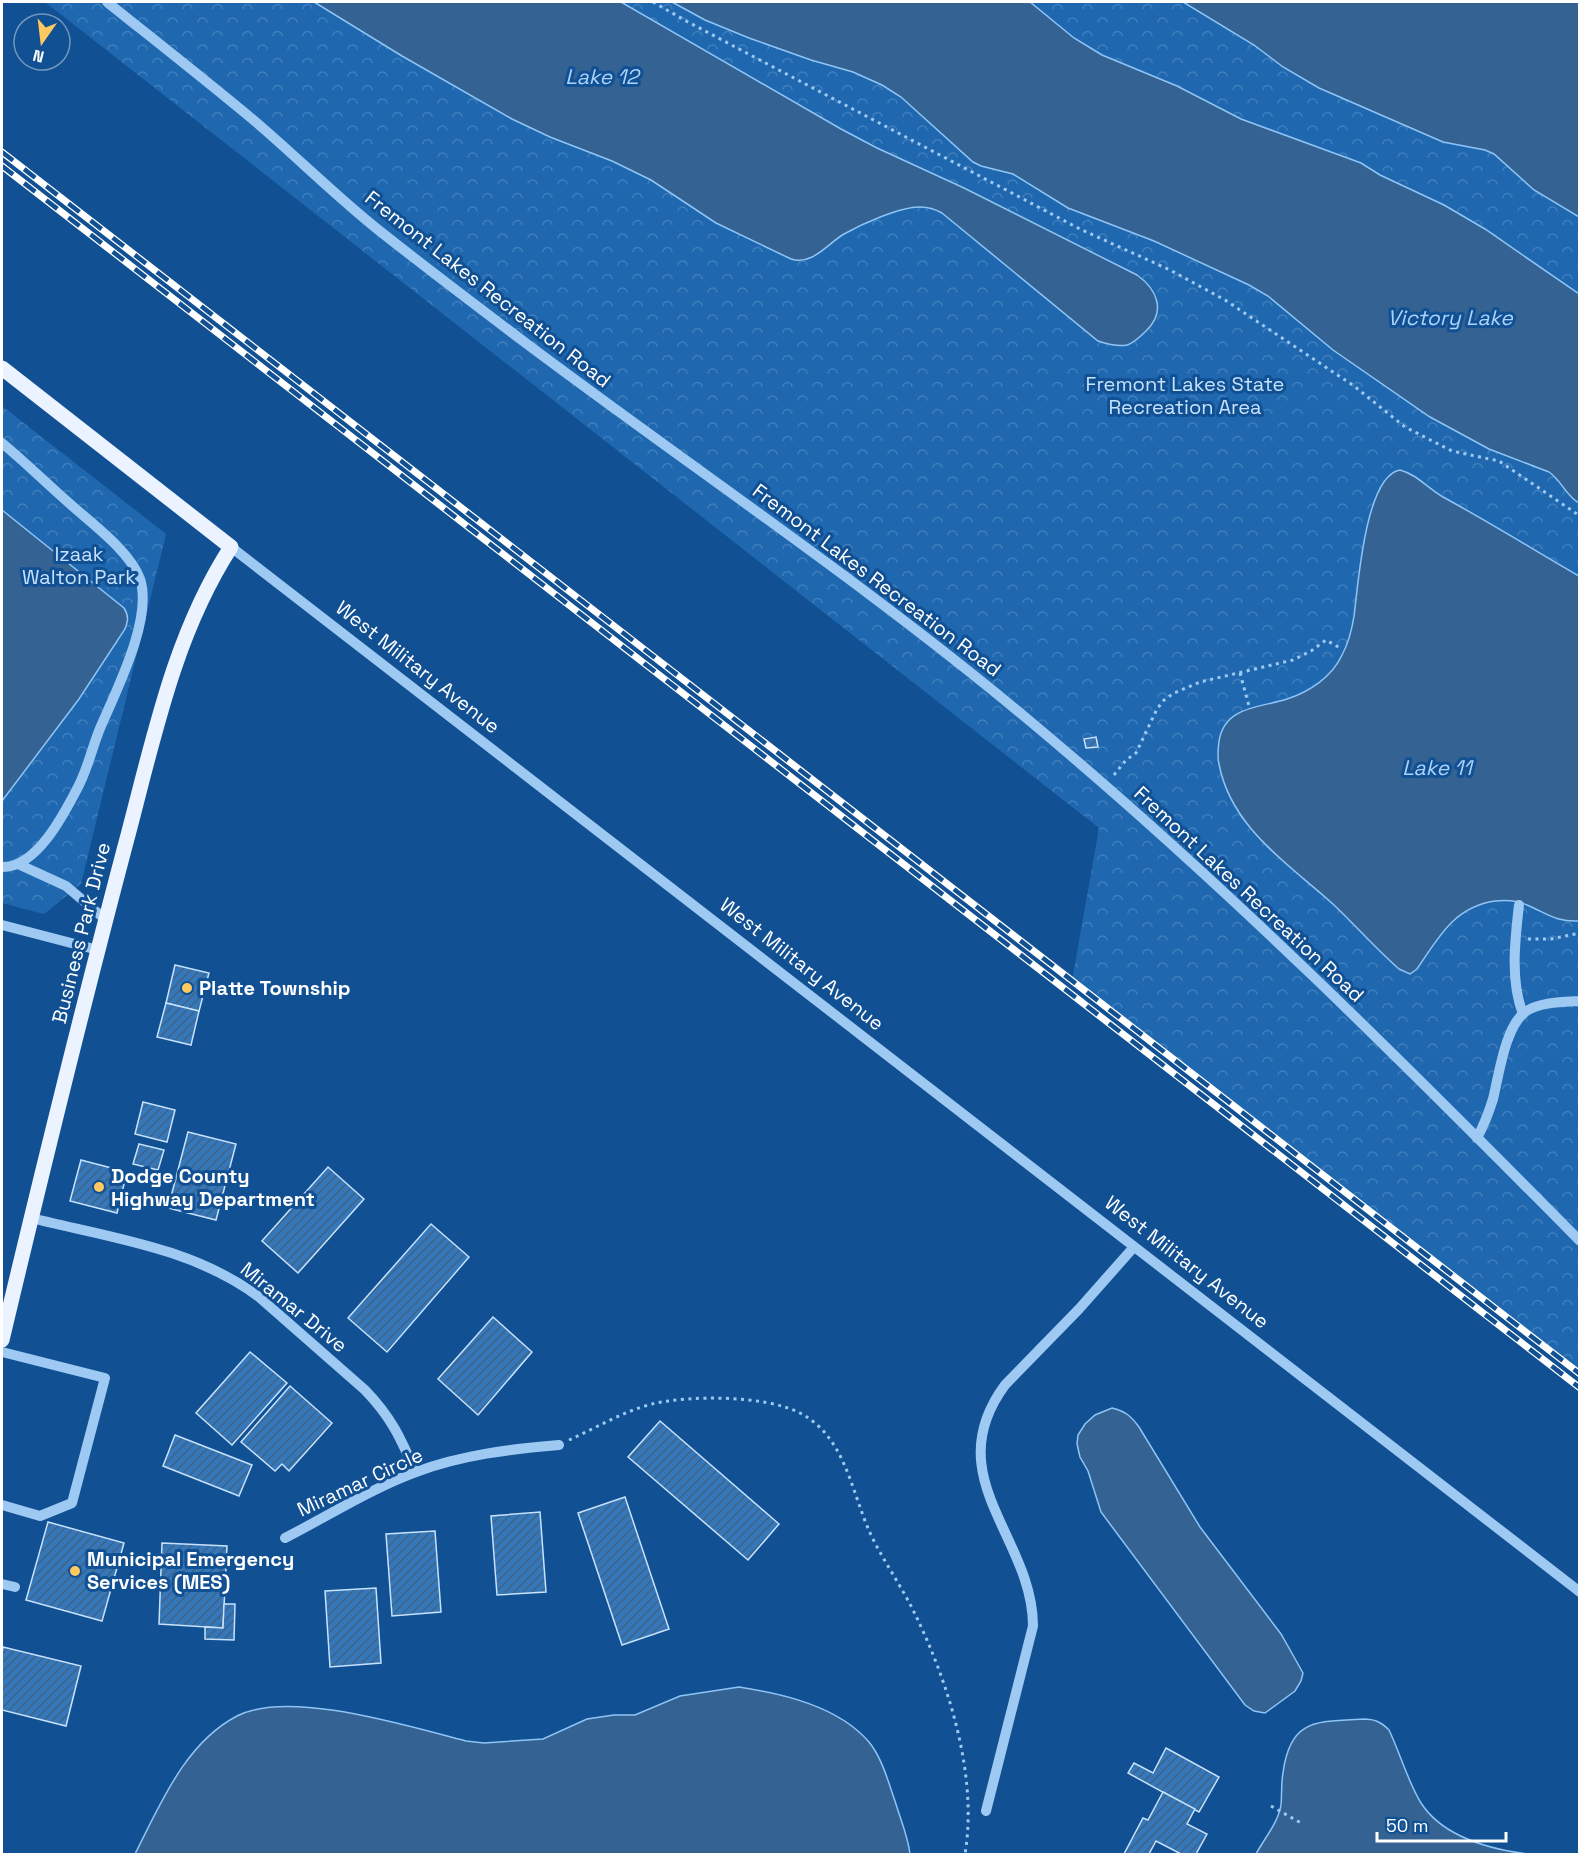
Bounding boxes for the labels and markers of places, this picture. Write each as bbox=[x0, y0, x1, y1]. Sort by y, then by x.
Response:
place label: Platte Township bbox=[199, 975, 351, 1001]
marker: Platte Township bbox=[180, 981, 194, 995]
place label: Dodge County Highway Department bbox=[111, 1163, 315, 1212]
marker: Dodge County Highway Department bbox=[92, 1180, 106, 1194]
place label: Municipal Emergency Services (MES) bbox=[87, 1546, 294, 1595]
marker: Municipal Emergency Services (MES) bbox=[68, 1564, 82, 1578]

